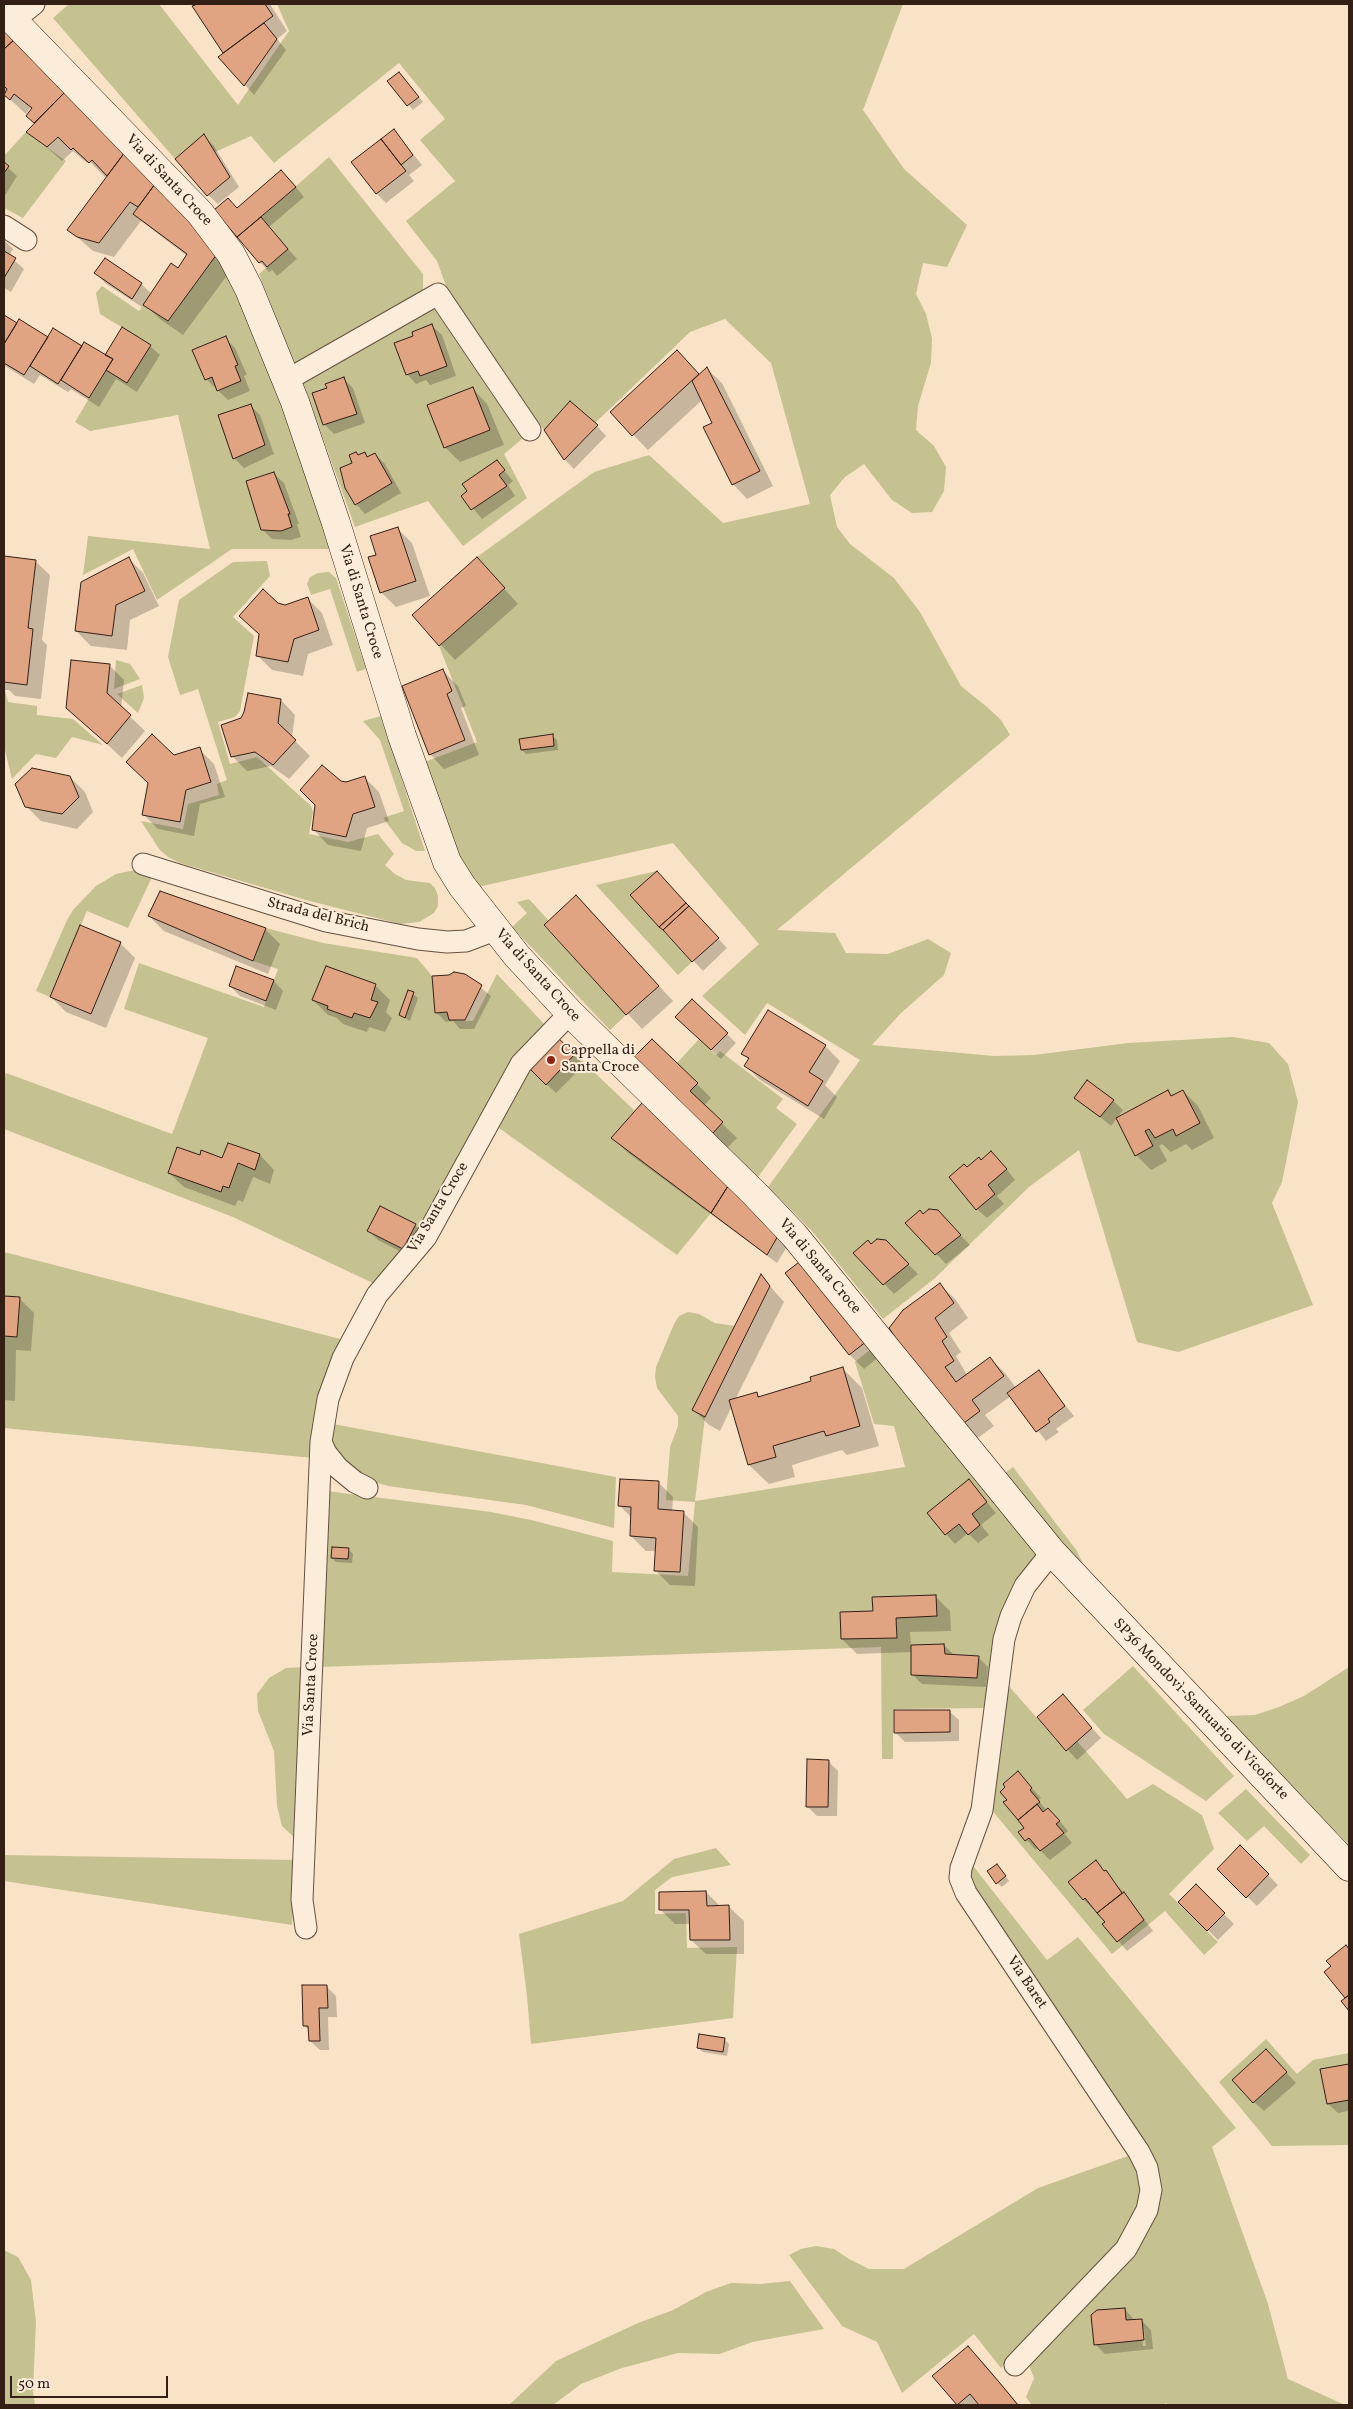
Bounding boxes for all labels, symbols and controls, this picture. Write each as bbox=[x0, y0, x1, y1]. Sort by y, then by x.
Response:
street label: Via di Santa Croce bbox=[121, 131, 215, 231]
street label: Via di Santa Croce bbox=[334, 543, 386, 661]
street label: Strada del Brich bbox=[265, 895, 371, 937]
street label: Via di Santa Croce bbox=[491, 926, 583, 1026]
place label: Cappella di Santa Croce bbox=[561, 1042, 639, 1077]
marker: Cappella di Santa Croce bbox=[545, 1054, 557, 1066]
street label: Via Santa Croce bbox=[405, 1159, 473, 1257]
street label: Via di Santa Croce bbox=[774, 1216, 864, 1318]
street label: SP36 Mondovì-Santuario di Vicoforte bbox=[1108, 1616, 1292, 1804]
street label: Via Santa Croce bbox=[300, 1633, 324, 1737]
street label: Via Baret bbox=[1002, 1953, 1050, 2013]
scale bar bbox=[12, 2366, 170, 2398]
text: 50 m bbox=[18, 2374, 50, 2395]

